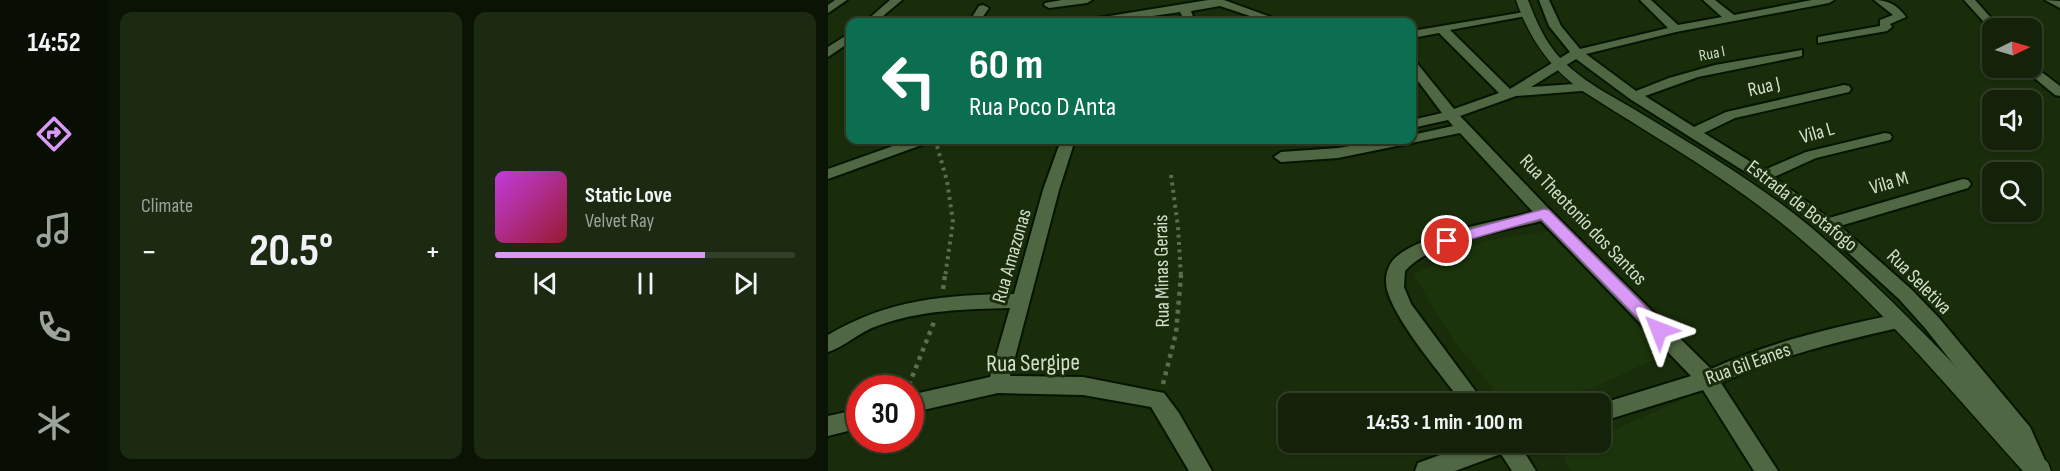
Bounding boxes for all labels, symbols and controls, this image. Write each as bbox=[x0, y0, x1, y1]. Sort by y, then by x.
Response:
north arrow bbox=[1982, 18, 2042, 78]
map controls bbox=[1982, 18, 2042, 222]
text: 14:52 bbox=[27, 27, 81, 59]
text: 60 m bbox=[969, 40, 1043, 91]
icon: left bbox=[870, 42, 948, 120]
street label: Rua I bbox=[1697, 42, 1727, 66]
street label: Rua J bbox=[1745, 72, 1783, 102]
button: sound bbox=[1982, 90, 2042, 150]
text: Rua Poco D Anta bbox=[969, 91, 1116, 123]
icon: directions bbox=[33, 113, 75, 155]
street label: Vila L bbox=[1797, 117, 1838, 149]
street label: Rua Theotonio dos Santos bbox=[1514, 150, 1652, 290]
street label: Estrada de Botafogo bbox=[1742, 155, 1862, 257]
button: search bbox=[1982, 162, 2042, 222]
street label: Vila M bbox=[1867, 166, 1911, 200]
text: Static Love bbox=[585, 182, 672, 209]
text: Climate bbox=[141, 194, 193, 218]
street label: Rua Amazonas bbox=[987, 206, 1037, 306]
icon: music bbox=[33, 209, 75, 251]
text: Velvet Ray bbox=[585, 209, 654, 233]
street label: Rua Minas Gerais bbox=[1149, 214, 1175, 328]
pin bbox=[1421, 215, 1472, 266]
text: 20.5° bbox=[249, 224, 333, 279]
icon: arrive bbox=[1430, 224, 1463, 257]
text: − bbox=[141, 232, 157, 272]
text: + bbox=[425, 232, 441, 272]
street label: Rua Seletiva bbox=[1882, 245, 1956, 319]
icon: previous bbox=[529, 267, 562, 300]
icon: pause bbox=[629, 267, 662, 300]
icon: next bbox=[729, 267, 762, 300]
position arrow bbox=[1627, 298, 1691, 362]
icon: phone bbox=[33, 306, 75, 348]
street label: Rua Gil Eanes bbox=[1702, 338, 1794, 390]
street label: Rua Sergipe bbox=[986, 348, 1080, 378]
speed limit sign: 30 bbox=[846, 375, 924, 453]
icon: climate bbox=[33, 402, 75, 444]
text: 14:53 · 1 min · 100 m bbox=[1366, 409, 1523, 436]

